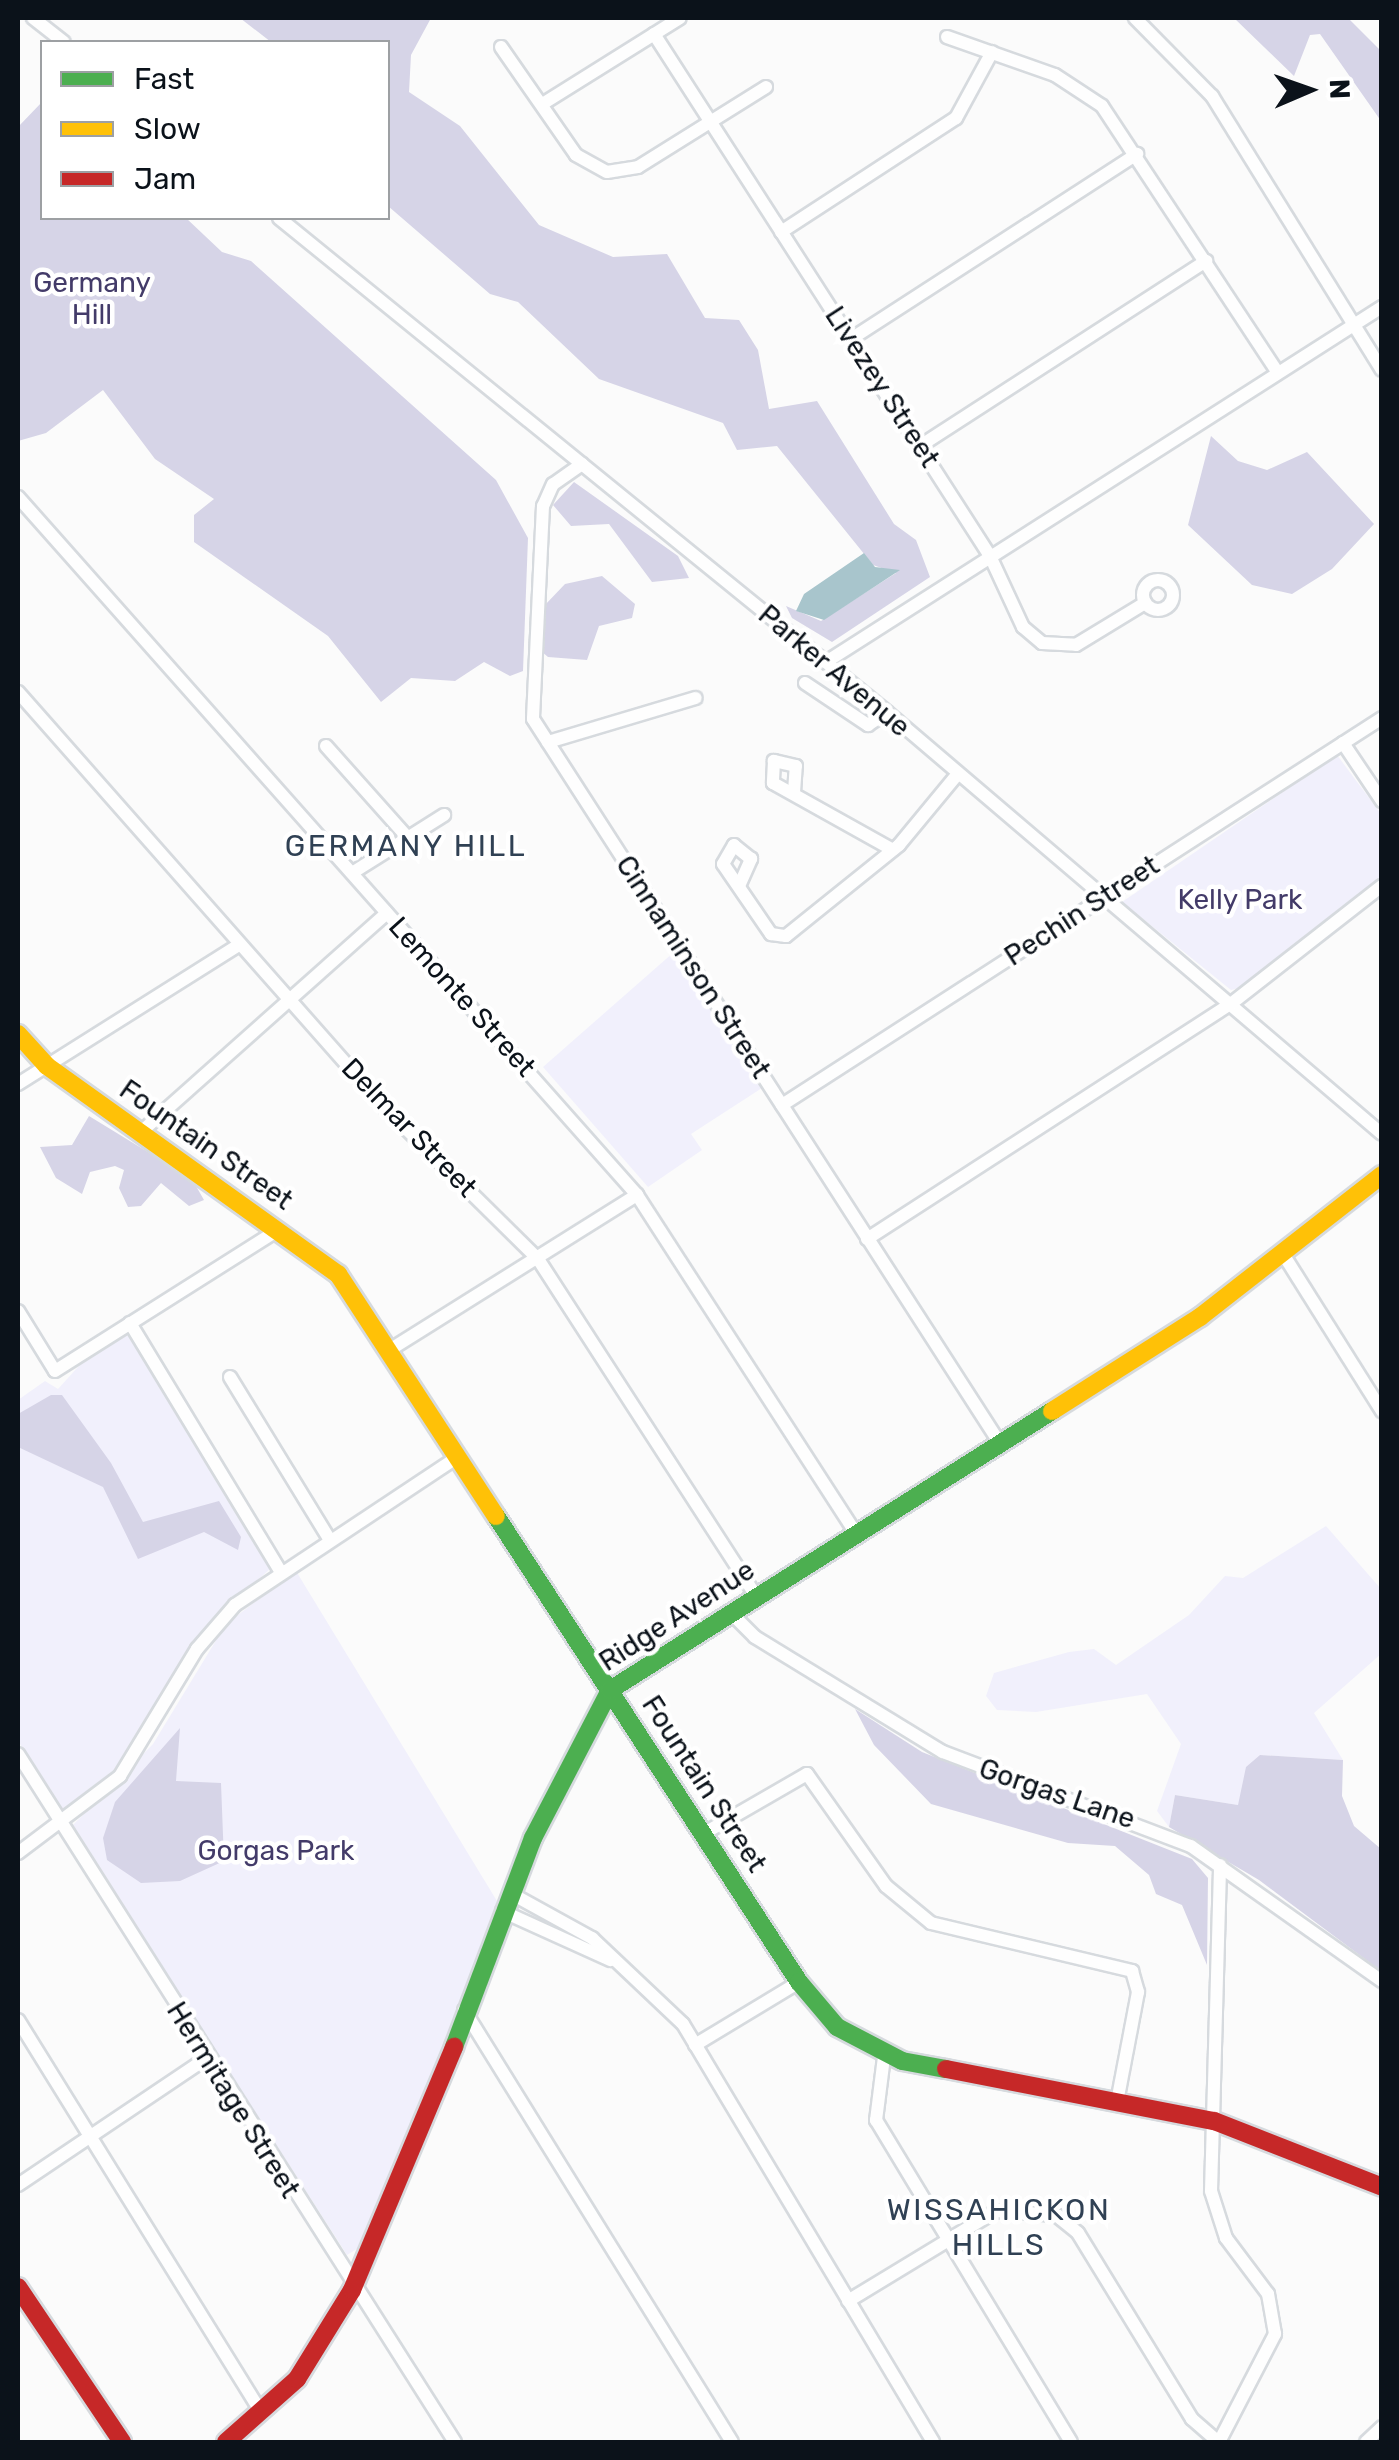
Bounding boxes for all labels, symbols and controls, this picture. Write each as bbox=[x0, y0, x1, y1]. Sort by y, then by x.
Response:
legend bbox=[40, 40, 390, 220]
north arrow bbox=[1259, 40, 1359, 140]
text: Fast bbox=[134, 61, 194, 97]
text: N bbox=[1323, 78, 1356, 100]
text: Slow bbox=[134, 111, 201, 147]
text: Jam bbox=[134, 161, 196, 197]
park label: Germany Hill bbox=[33, 266, 151, 332]
street label: Livezey Street bbox=[817, 300, 947, 474]
street label: Parker Avenue bbox=[751, 597, 917, 745]
district label: GERMANY HILL bbox=[284, 828, 528, 864]
street label: Cinnaminson Street bbox=[608, 849, 778, 1085]
street label: Pechin Street bbox=[998, 849, 1166, 973]
park label: Kelly Park bbox=[1177, 883, 1303, 917]
street label: Lemonte Street bbox=[381, 910, 543, 1084]
street label: Delmar Street bbox=[334, 1051, 484, 1205]
street label: Fountain Street bbox=[113, 1073, 299, 1217]
street label: Ridge Avenue bbox=[593, 1553, 761, 1679]
street label: Fountain Street bbox=[634, 1689, 774, 1879]
street label: Gorgas Lane bbox=[975, 1752, 1139, 1836]
park label: Gorgas Park bbox=[197, 1834, 355, 1868]
street label: Hermitage Street bbox=[159, 1996, 307, 2204]
district label: WISSAHICKON HILLS bbox=[887, 2192, 1111, 2262]

